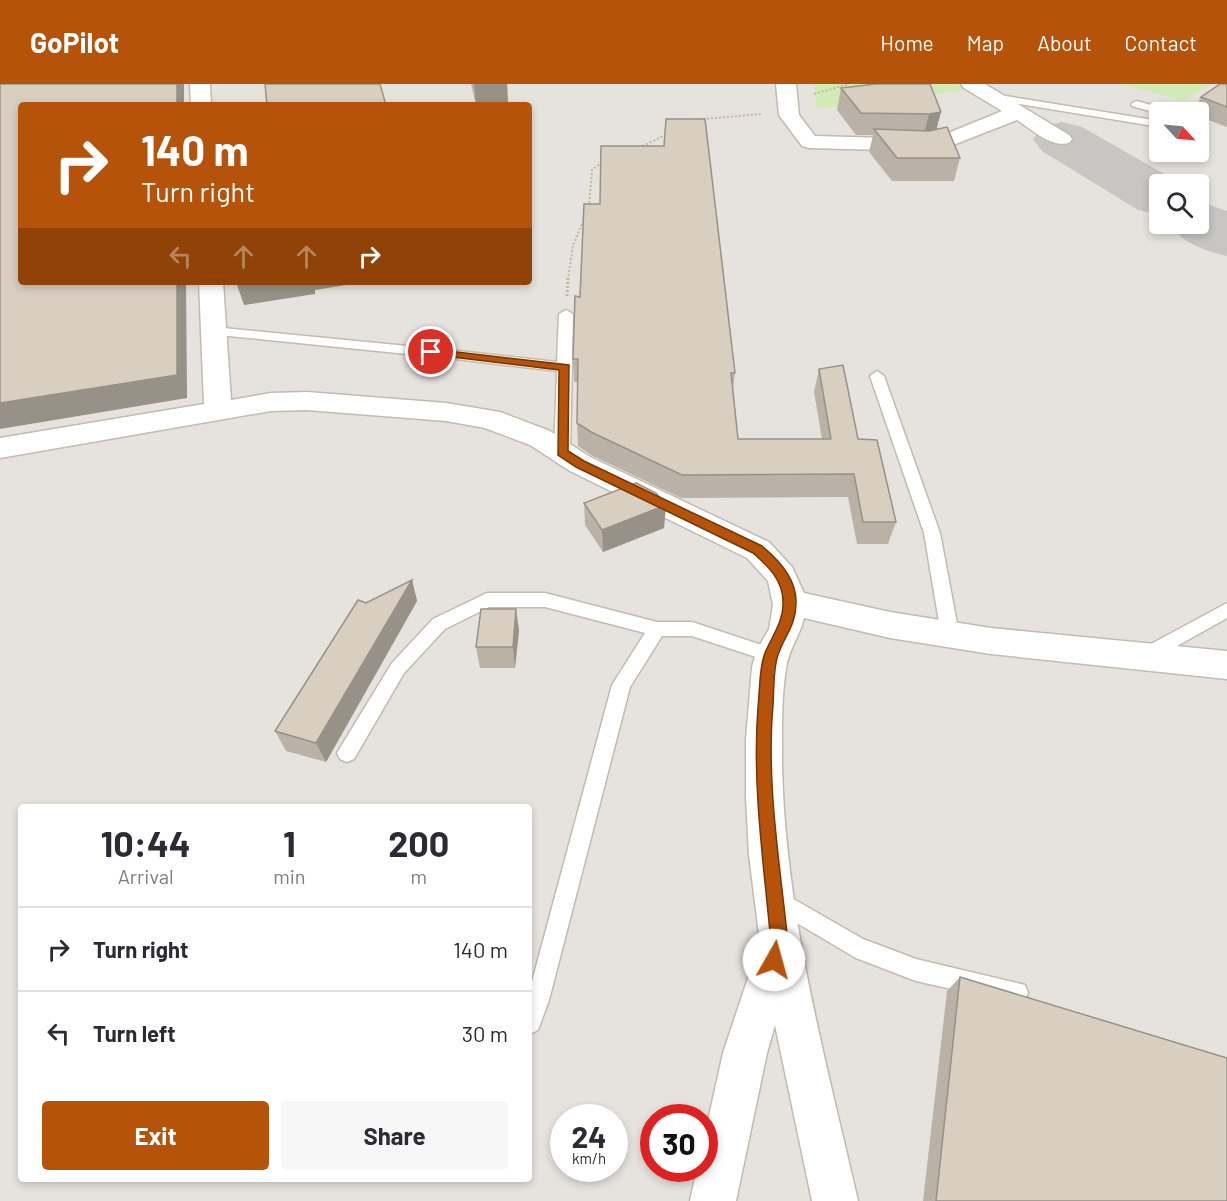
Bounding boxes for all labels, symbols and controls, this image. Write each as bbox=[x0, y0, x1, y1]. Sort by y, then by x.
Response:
text: GoPilot bbox=[30, 25, 119, 59]
text: Home bbox=[880, 30, 934, 55]
text: Map bbox=[967, 30, 1004, 55]
text: About bbox=[1037, 30, 1092, 55]
text: Contact bbox=[1125, 30, 1197, 55]
north arrow bbox=[1149, 102, 1209, 162]
map controls bbox=[1149, 102, 1209, 234]
text: 140 m bbox=[141, 124, 249, 174]
icon: right bbox=[42, 126, 120, 204]
button: search bbox=[1149, 174, 1209, 234]
text: Turn right bbox=[141, 175, 255, 207]
icon: left bbox=[164, 240, 197, 273]
icon: ahead bbox=[227, 240, 260, 273]
icon: ahead bbox=[290, 240, 323, 273]
icon: right bbox=[353, 240, 386, 273]
pin bbox=[405, 326, 456, 377]
icon: arrive bbox=[414, 335, 447, 368]
text: 10:44 bbox=[101, 821, 191, 864]
text: 1 bbox=[283, 821, 296, 864]
text: 200 bbox=[388, 821, 449, 864]
text: Arrival bbox=[118, 864, 174, 888]
text: min bbox=[273, 864, 306, 888]
text: m bbox=[411, 864, 427, 888]
position arrow bbox=[742, 928, 806, 992]
icon: right bbox=[42, 933, 75, 966]
text: Turn right bbox=[93, 936, 188, 962]
text: 140 m bbox=[453, 936, 508, 962]
icon: left bbox=[42, 1017, 75, 1050]
text: Turn left bbox=[93, 1020, 176, 1046]
text: 30 m bbox=[462, 1020, 508, 1046]
button: Exit bbox=[42, 1101, 269, 1170]
button: Share bbox=[281, 1101, 508, 1170]
speed limit sign: 30 bbox=[640, 1104, 718, 1182]
text: 24 bbox=[572, 1118, 606, 1154]
text: km/h bbox=[572, 1149, 606, 1167]

